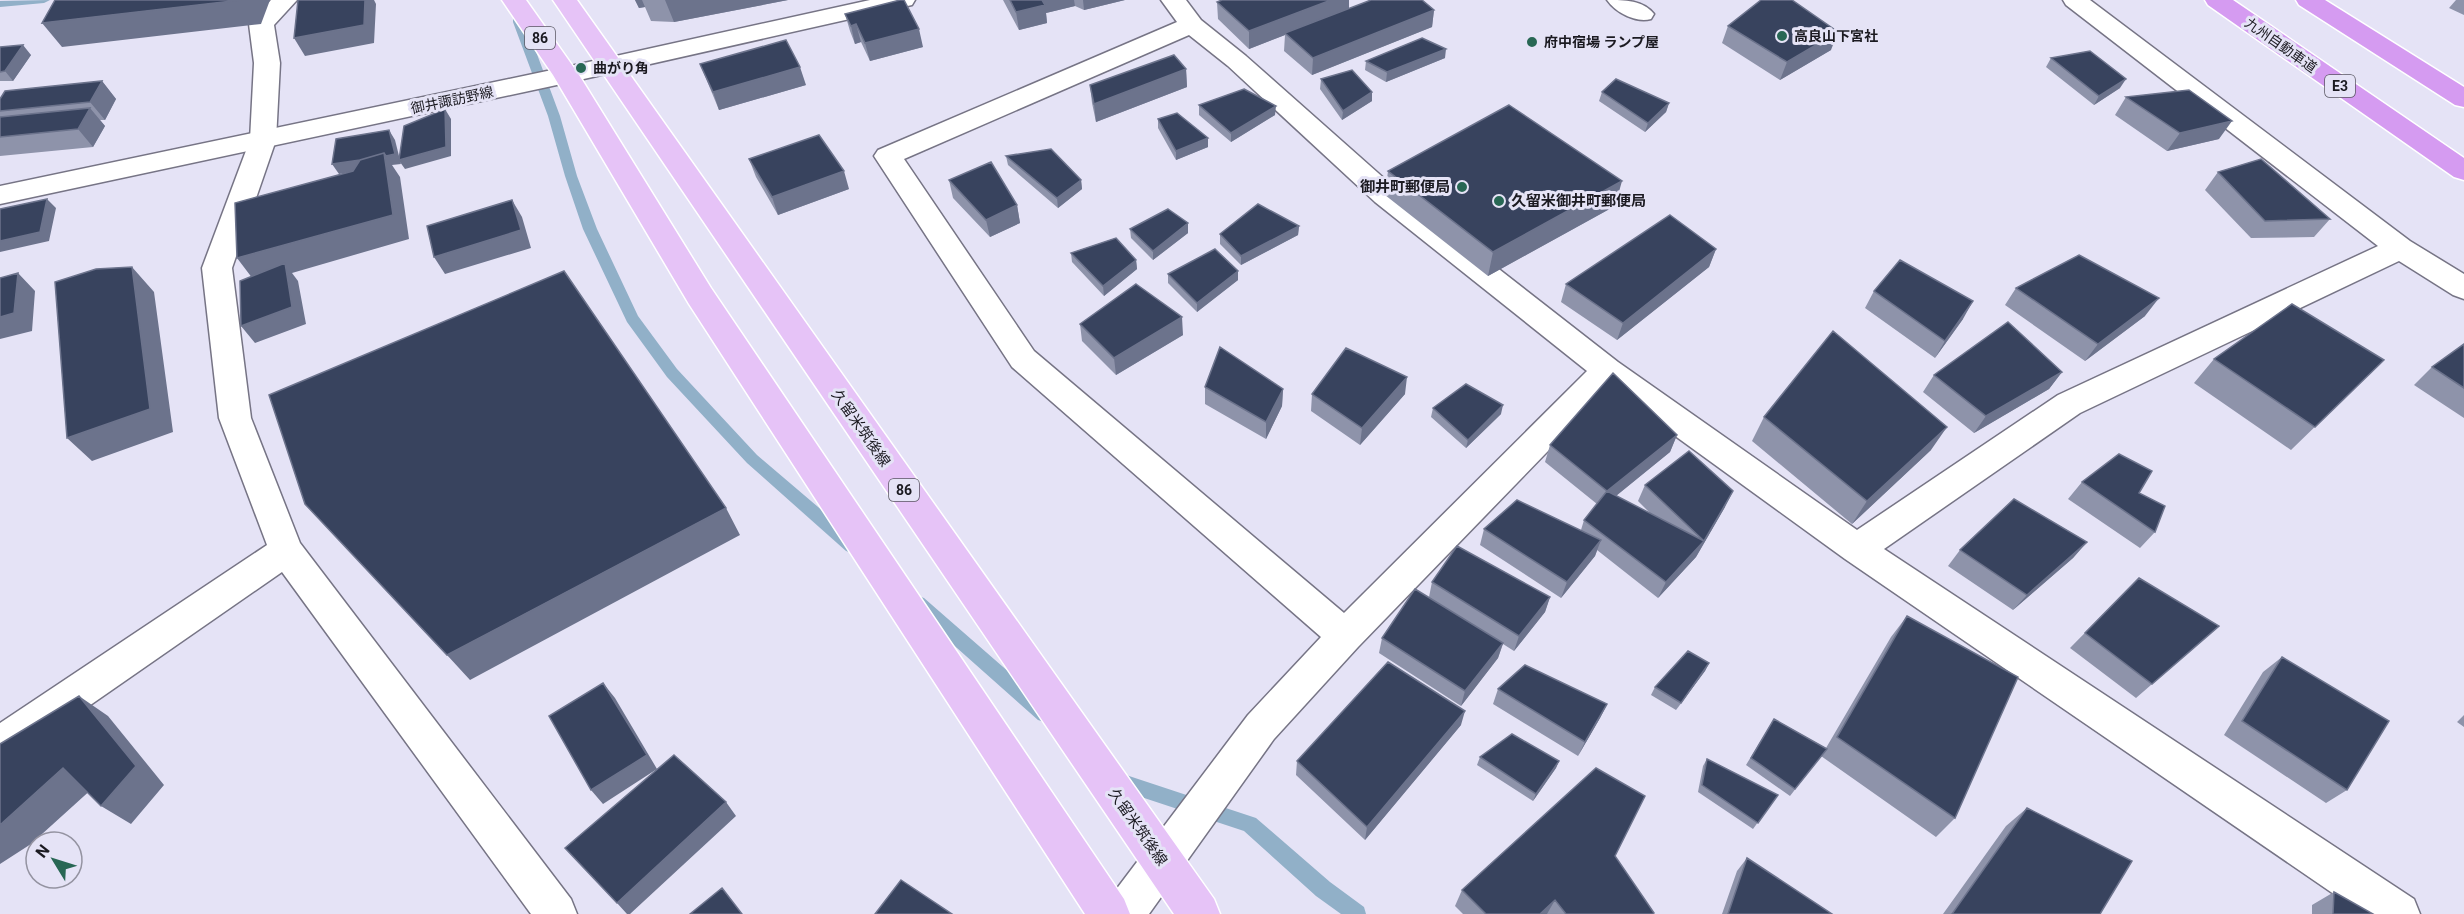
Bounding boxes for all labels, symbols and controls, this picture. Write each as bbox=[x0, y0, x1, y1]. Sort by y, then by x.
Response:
street label: 九州自動車道 bbox=[2242, 14, 2320, 76]
road number: 86 bbox=[525, 27, 555, 49]
place label: 高良山下宮社 bbox=[1794, 28, 1878, 44]
marker: 高良山下宮社 bbox=[1775, 29, 1789, 43]
place label: 府中宿場 ランプ屋 bbox=[1544, 34, 1659, 50]
marker: 府中宿場 ランプ屋 bbox=[1525, 35, 1539, 49]
place label: 曲がり角 bbox=[593, 60, 649, 76]
marker: 曲がり角 bbox=[574, 61, 588, 75]
road number: E3 bbox=[2325, 75, 2355, 97]
street label: 御井諏訪野線 bbox=[409, 83, 495, 117]
place label: 御井町郵便局 bbox=[1360, 178, 1450, 196]
marker: 御井町郵便局 bbox=[1455, 180, 1469, 194]
place label: 久留米御井町郵便局 bbox=[1511, 192, 1646, 210]
marker: 久留米御井町郵便局 bbox=[1492, 194, 1506, 208]
street label: 久留米筑後線 bbox=[828, 386, 894, 470]
road number: 86 bbox=[889, 479, 919, 501]
street label: 久留米筑後線 bbox=[1105, 785, 1171, 869]
north arrow bbox=[24, 830, 84, 890]
text: N bbox=[32, 841, 54, 861]

